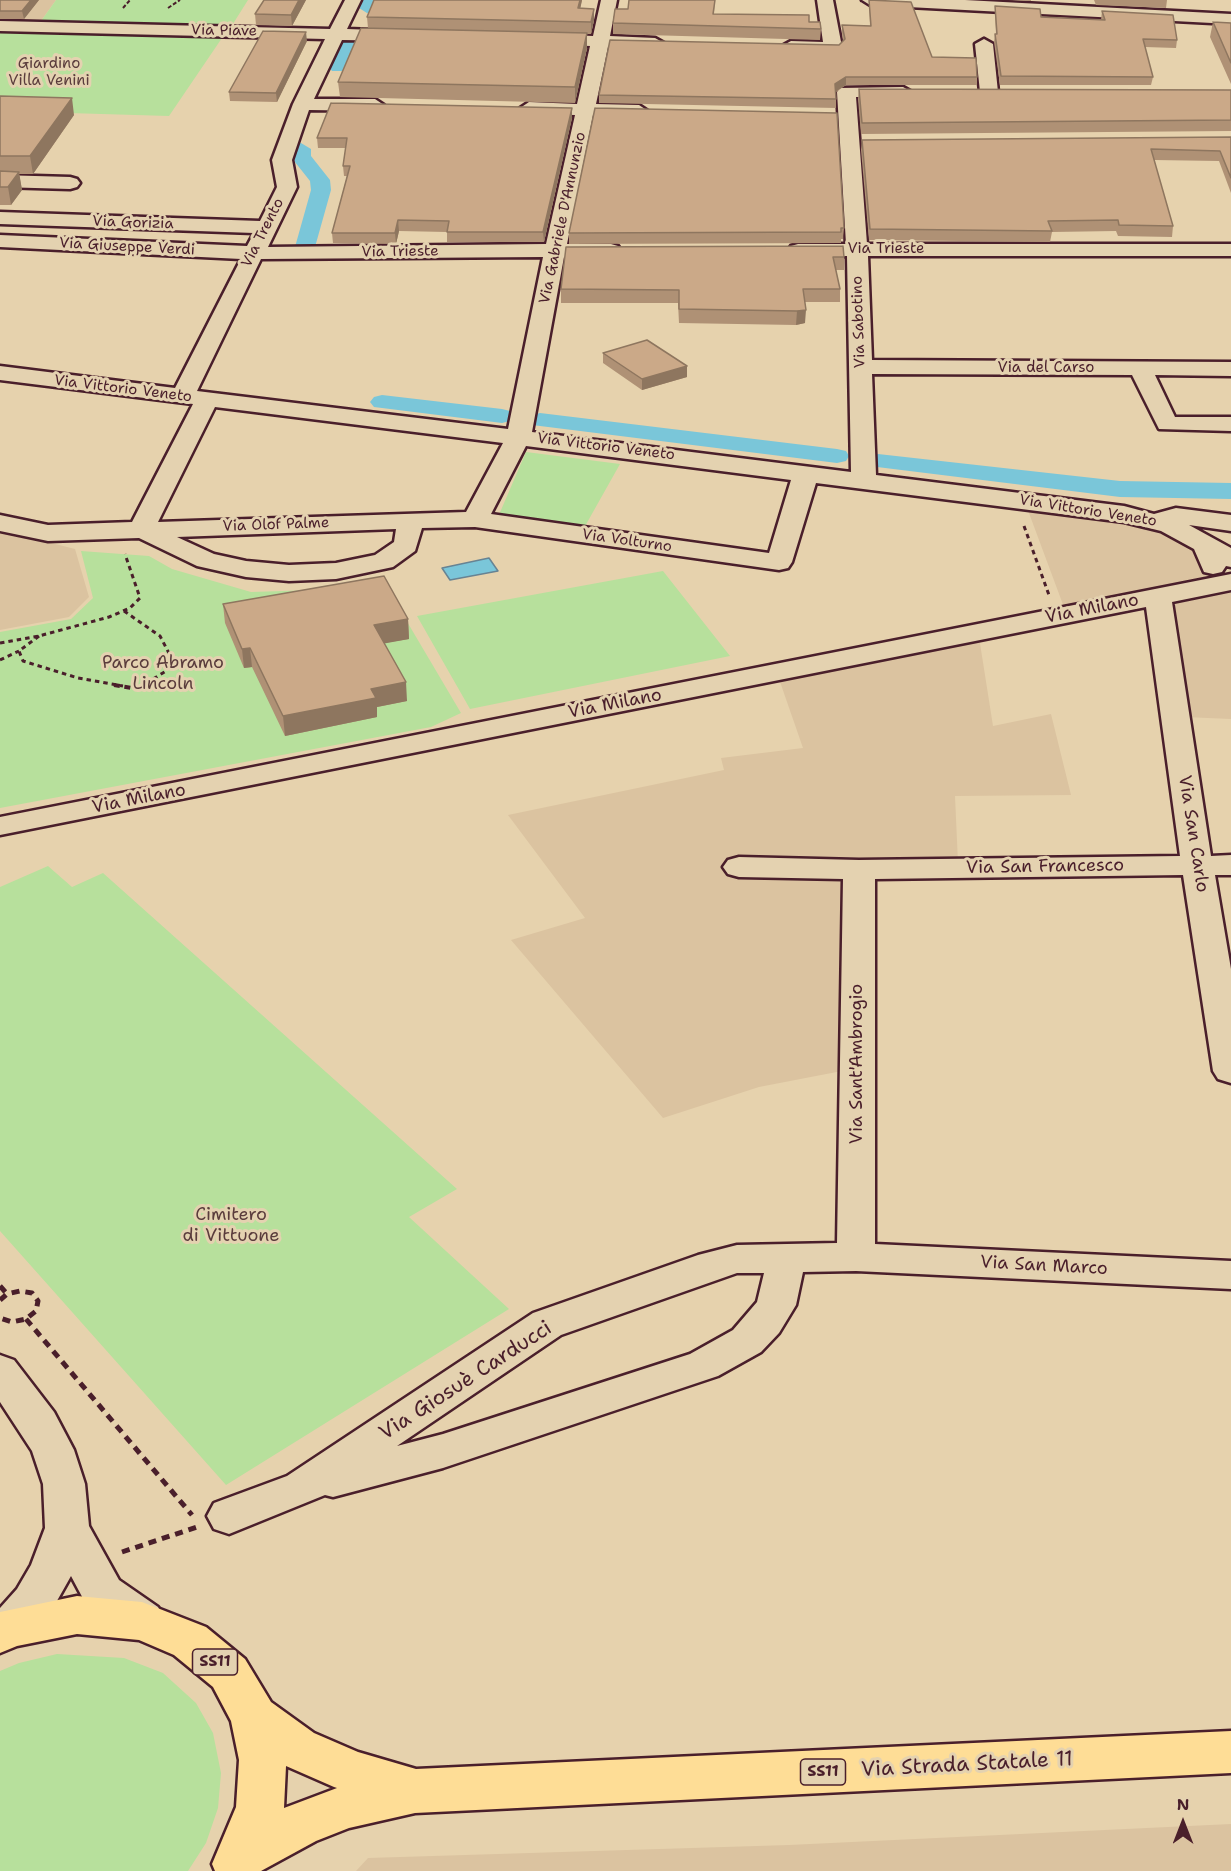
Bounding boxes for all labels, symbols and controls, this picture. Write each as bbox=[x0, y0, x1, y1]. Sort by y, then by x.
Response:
street label: Via Piave bbox=[191, 21, 257, 41]
park label: Giardino Villa Venini bbox=[8, 55, 90, 90]
street label: Via Gabriele D'Annunzio bbox=[536, 130, 590, 306]
street label: Via Trento bbox=[238, 195, 288, 271]
street label: Via Gorizia bbox=[92, 213, 174, 233]
street label: Via Giuseppe Verdi bbox=[59, 234, 195, 260]
street label: Via Trieste bbox=[847, 240, 925, 258]
street label: Via Trieste bbox=[361, 242, 439, 262]
street label: Via Sabotino bbox=[848, 276, 870, 368]
street label: Via del Carso bbox=[998, 359, 1094, 377]
street label: Via Vittorio Veneto bbox=[53, 372, 193, 406]
street label: Via Vittorio Veneto bbox=[536, 430, 676, 464]
street label: Via Vittorio Veneto bbox=[1018, 491, 1158, 531]
street label: Via Olof Palme bbox=[222, 514, 330, 536]
street label: Via Volturno bbox=[581, 526, 673, 556]
street label: Via Milano bbox=[1043, 589, 1141, 629]
park label: Parco Abramo Lincoln bbox=[102, 652, 224, 694]
street label: Via Milano bbox=[566, 684, 664, 724]
street label: Via San Carlo bbox=[1173, 774, 1213, 894]
street label: Via Milano bbox=[90, 779, 188, 819]
street label: Via San Francesco bbox=[966, 855, 1124, 879]
street label: Via Sant'Ambrogio bbox=[846, 984, 868, 1144]
park label: Cimitero di Vittuone bbox=[183, 1204, 279, 1246]
street label: Via San Marco bbox=[980, 1252, 1108, 1280]
street label: Via Giosuè Carducci bbox=[375, 1316, 557, 1446]
road number: SS11 bbox=[192, 1649, 238, 1675]
street label: Via Strada Statale 11 bbox=[860, 1747, 1074, 1783]
road number: SS11 bbox=[800, 1759, 846, 1785]
north arrow bbox=[1153, 1793, 1213, 1853]
text: N bbox=[1177, 1794, 1189, 1815]

